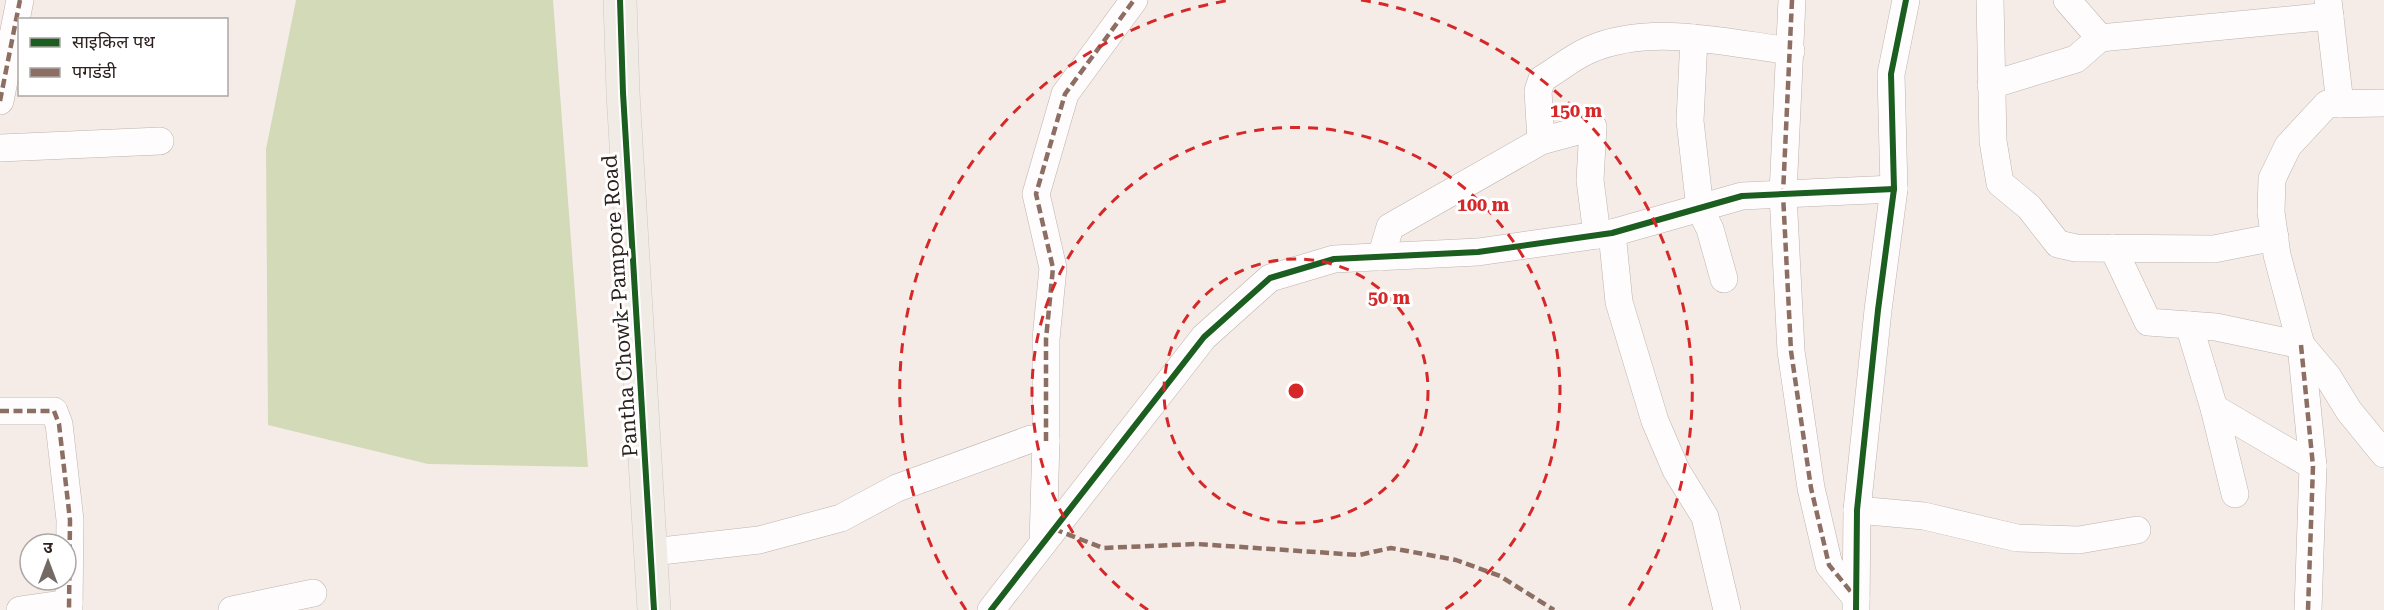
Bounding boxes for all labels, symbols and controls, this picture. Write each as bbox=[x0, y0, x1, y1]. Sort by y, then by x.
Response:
legend bbox=[18, 18, 228, 96]
text: साइकिल पथ bbox=[72, 31, 155, 52]
text: पगडंडी bbox=[72, 61, 117, 82]
text: 150 m bbox=[1550, 100, 1603, 121]
street label: Pantha Chowk-Pampore Road bbox=[597, 153, 643, 458]
text: 100 m bbox=[1457, 194, 1510, 215]
text: 50 m bbox=[1368, 287, 1411, 308]
centre of rings bbox=[1286, 381, 1306, 401]
north arrow bbox=[18, 532, 78, 592]
text: उ bbox=[43, 538, 53, 557]

